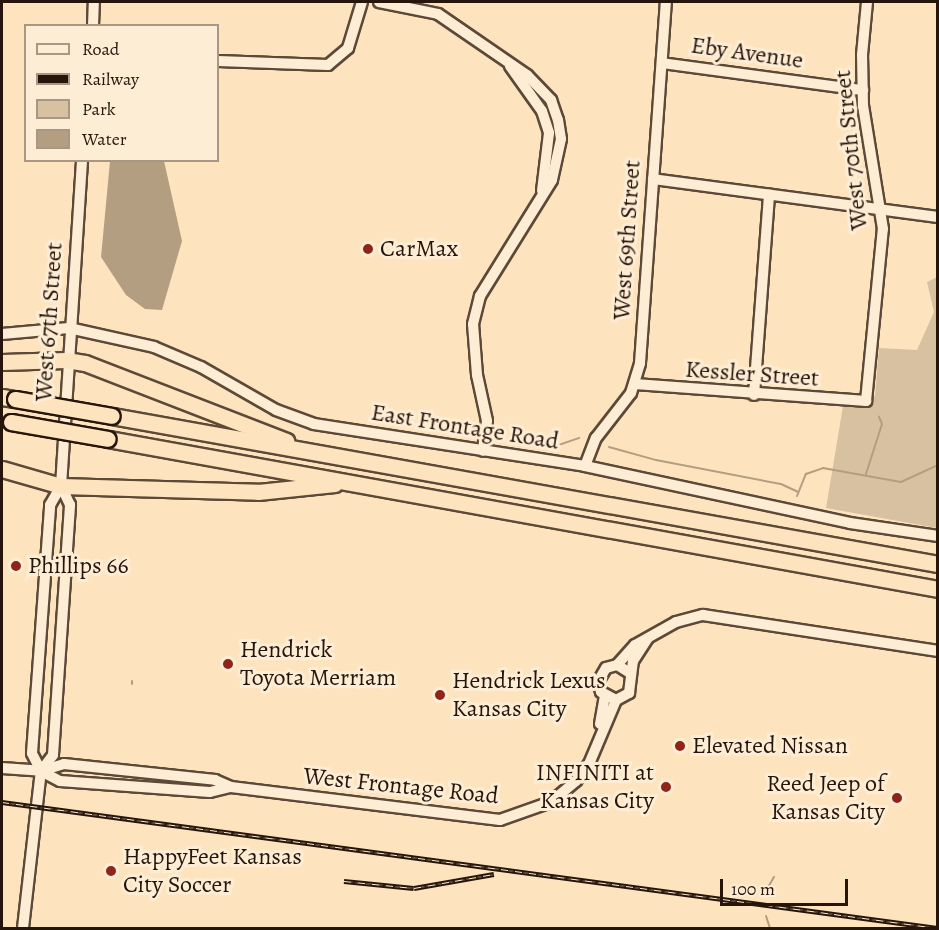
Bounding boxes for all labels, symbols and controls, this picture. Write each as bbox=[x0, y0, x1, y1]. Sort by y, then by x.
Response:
legend bbox=[24, 24, 219, 162]
street label: Eby Avenue bbox=[689, 31, 805, 75]
text: Road bbox=[82, 37, 119, 61]
text: Railway bbox=[82, 67, 139, 91]
street label: West 70th Street bbox=[828, 68, 874, 232]
text: Park bbox=[82, 97, 116, 121]
text: Water bbox=[82, 127, 127, 151]
street label: West 69th Street bbox=[607, 159, 647, 321]
place label: CarMax bbox=[380, 235, 458, 263]
street label: West 67th Street bbox=[29, 242, 69, 402]
marker: CarMax bbox=[361, 242, 375, 256]
street label: Kessler Street bbox=[684, 355, 820, 393]
street label: East Frontage Road bbox=[369, 398, 561, 456]
place label: Phillips 66 bbox=[28, 552, 129, 580]
marker: Phillips 66 bbox=[9, 559, 23, 573]
place label: Hendrick Toyota Merriam bbox=[240, 636, 396, 692]
marker: Hendrick Toyota Merriam bbox=[221, 657, 235, 671]
place label: Hendrick Lexus Kansas City bbox=[452, 667, 606, 723]
marker: Hendrick Lexus Kansas City bbox=[433, 688, 447, 702]
place label: Elevated Nissan bbox=[692, 732, 848, 760]
marker: Elevated Nissan bbox=[673, 739, 687, 753]
place label: INFINITI at Kansas City bbox=[536, 759, 654, 815]
street label: West Frontage Road bbox=[302, 761, 500, 811]
place label: Reed Jeep of Kansas City bbox=[766, 770, 885, 826]
marker: INFINITI at Kansas City bbox=[659, 780, 673, 794]
marker: Reed Jeep of Kansas City bbox=[890, 791, 904, 805]
place label: HappyFeet Kansas City Soccer bbox=[123, 843, 302, 899]
marker: HappyFeet Kansas City Soccer bbox=[104, 864, 118, 878]
scale bar bbox=[723, 867, 850, 905]
text: 100 m bbox=[731, 877, 775, 901]

